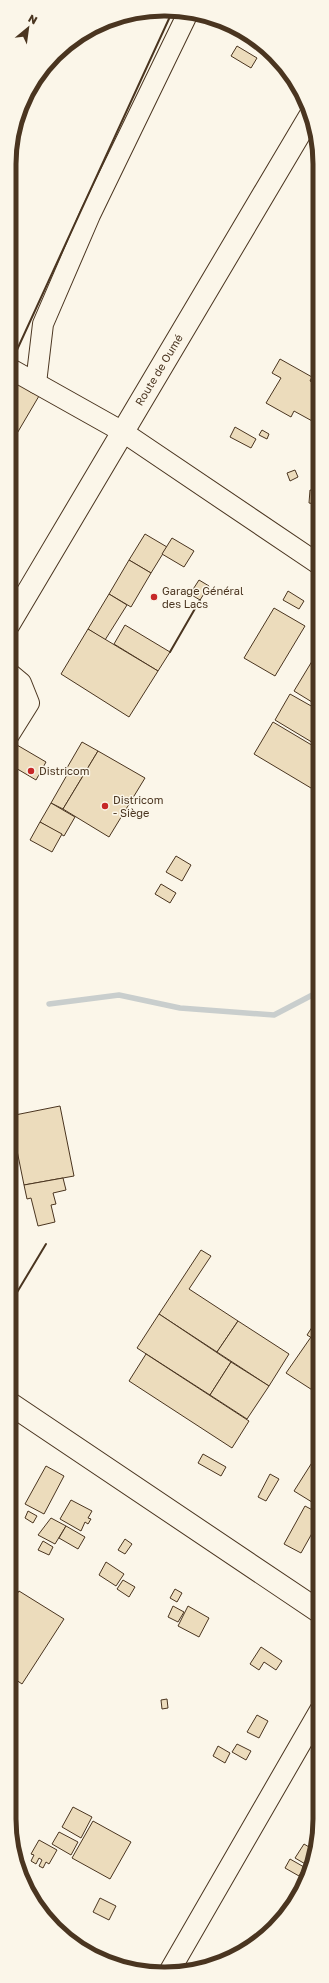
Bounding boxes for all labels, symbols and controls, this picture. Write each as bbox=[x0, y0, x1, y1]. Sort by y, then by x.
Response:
north arrow bbox=[8, 8, 48, 48]
text: N bbox=[26, 11, 40, 27]
street label: Route de Oumé bbox=[132, 332, 185, 408]
place label: Garage Général des Lacs bbox=[162, 584, 244, 610]
marker: Garage Général des Lacs bbox=[149, 592, 159, 602]
place label: Districom bbox=[39, 764, 89, 777]
marker: Districom bbox=[26, 766, 36, 776]
place label: Districom - Siège bbox=[113, 793, 163, 819]
marker: Districom - Siège bbox=[100, 801, 110, 811]

